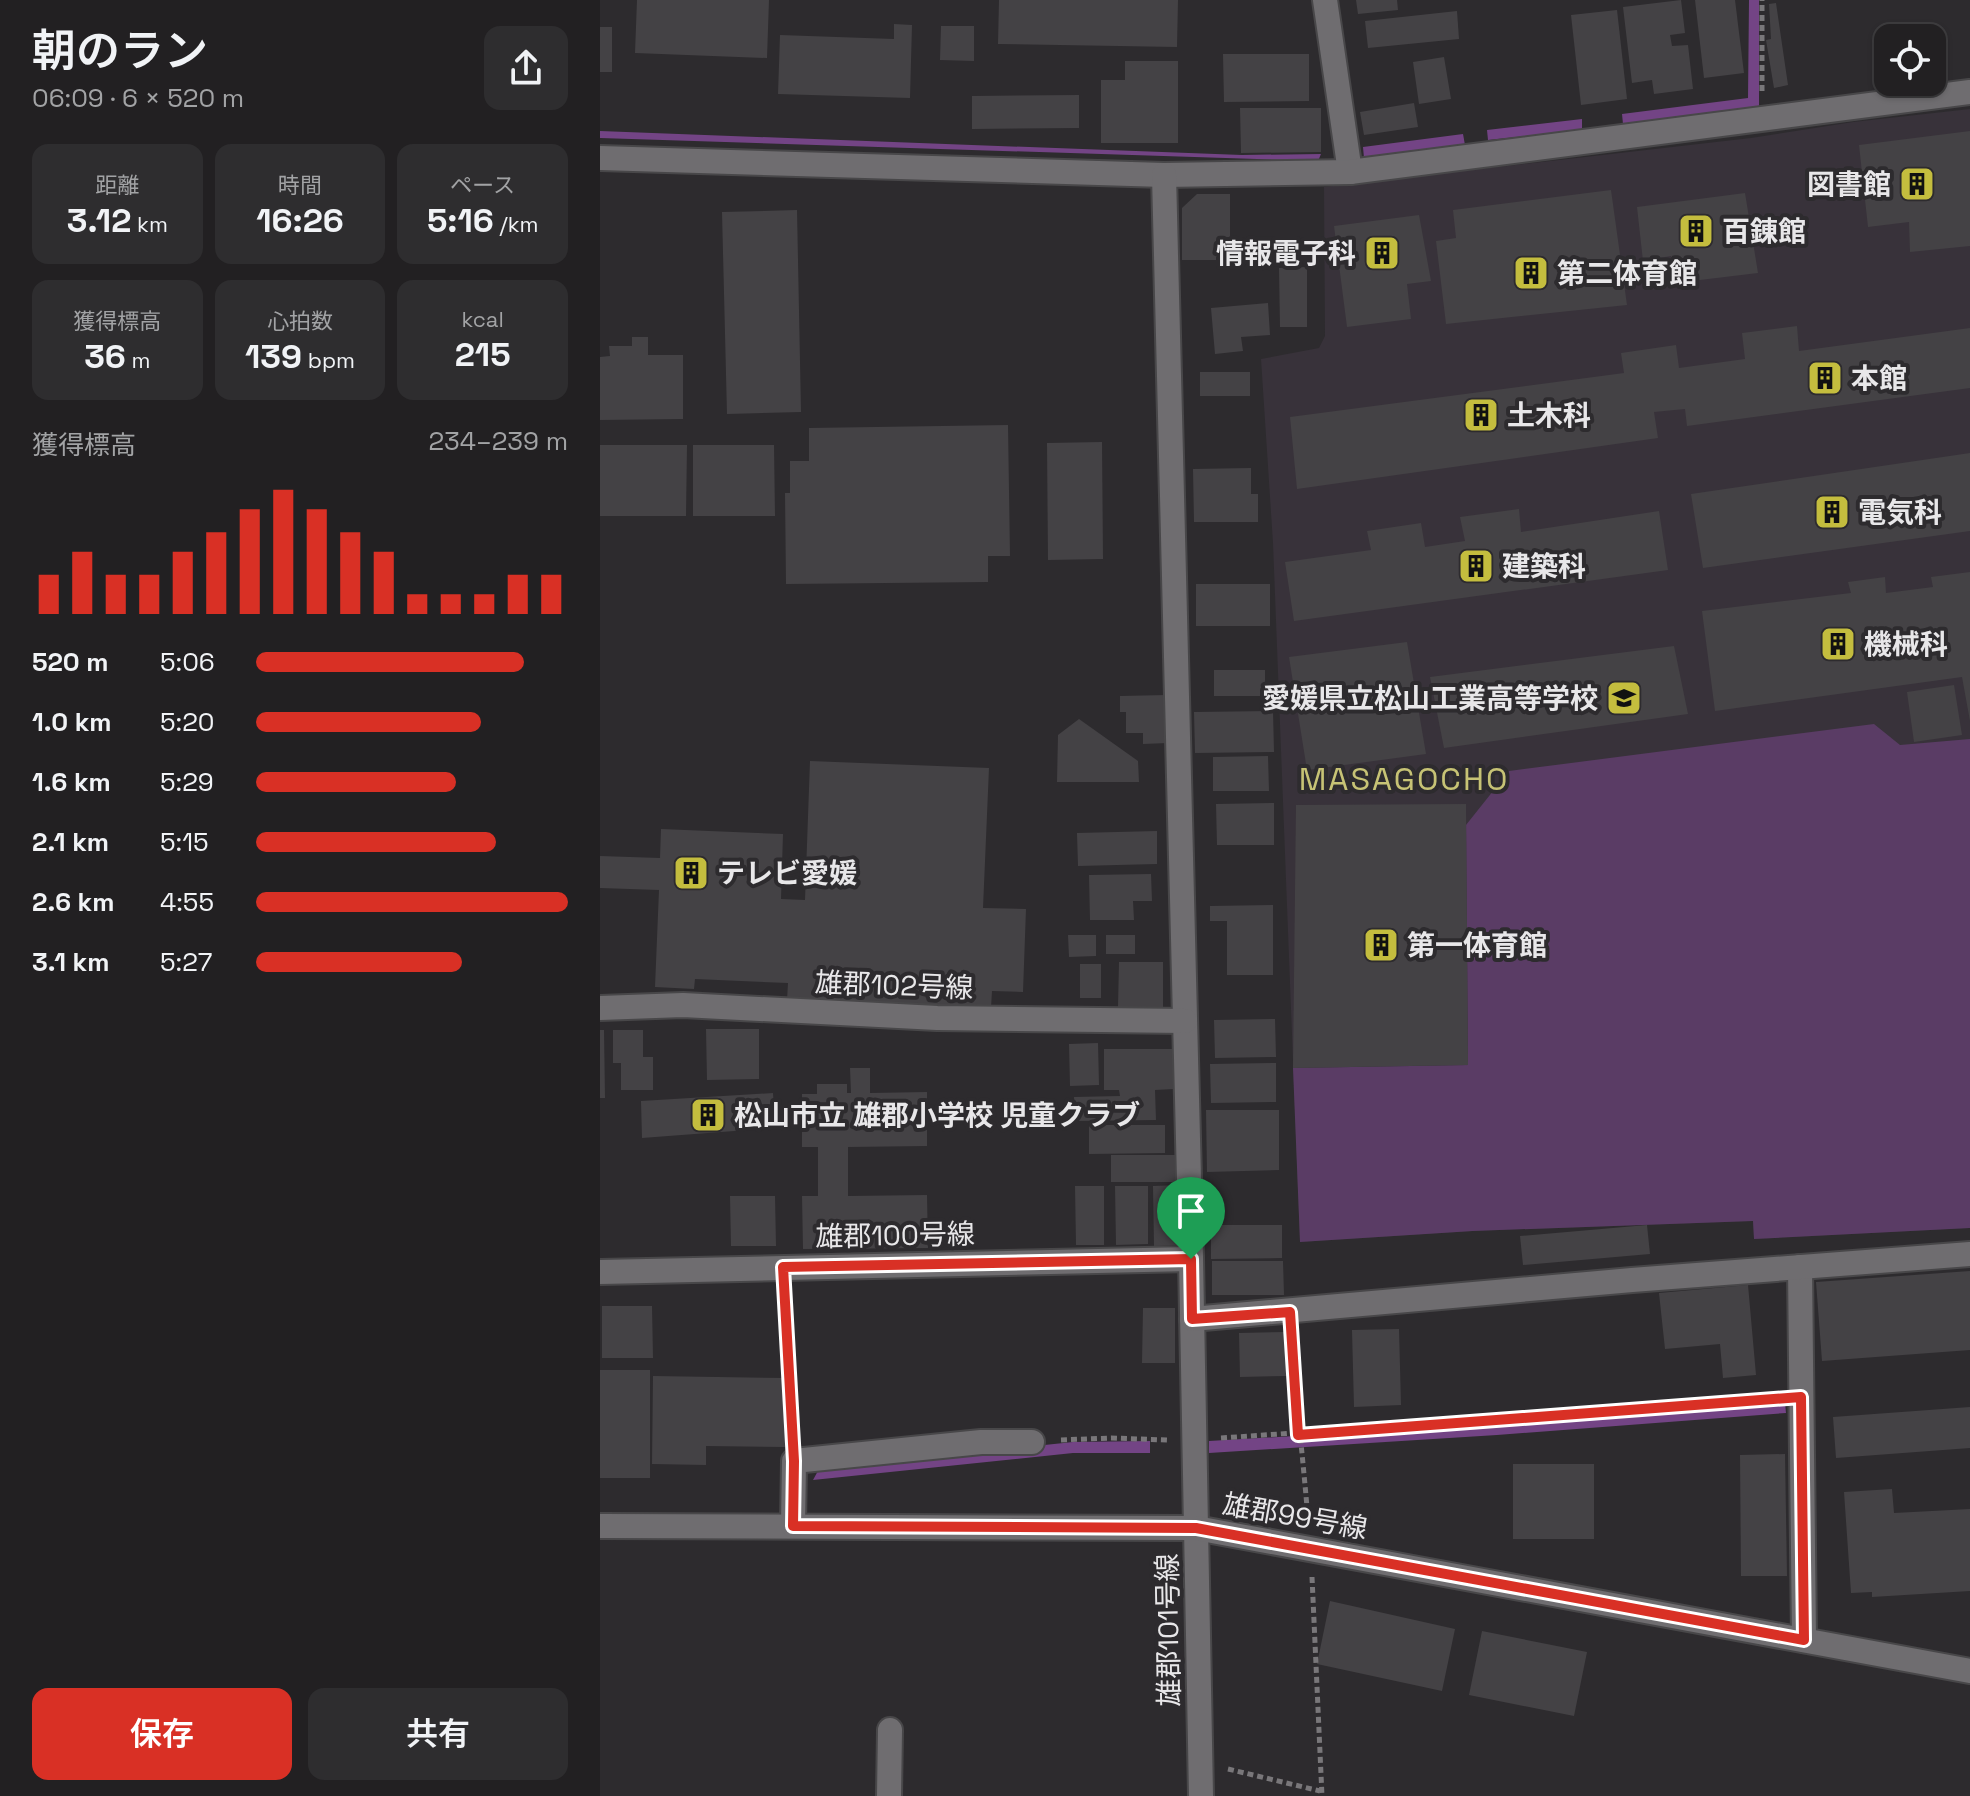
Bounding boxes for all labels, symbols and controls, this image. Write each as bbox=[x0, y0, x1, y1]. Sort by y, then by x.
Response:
text: 朝のラン bbox=[32, 23, 208, 79]
map controls bbox=[1874, 24, 1946, 96]
button: locate bbox=[1874, 24, 1946, 96]
button: share bbox=[484, 26, 568, 110]
text: 06:09 · 6 × 520 m bbox=[32, 81, 244, 115]
building icon: 図書館 bbox=[1898, 165, 1936, 203]
place label: 図書館 bbox=[1807, 166, 1891, 202]
text: 距離 bbox=[95, 171, 139, 199]
text: 時間 bbox=[278, 171, 322, 199]
text: ペース bbox=[450, 171, 515, 199]
text: 3.12 bbox=[67, 199, 131, 242]
text: 16:26 bbox=[256, 199, 344, 242]
text: 5:16 bbox=[427, 199, 494, 242]
text: km bbox=[131, 210, 168, 238]
text: /km bbox=[494, 210, 538, 238]
building icon: 百錬館 bbox=[1677, 212, 1715, 250]
place label: 百錬館 bbox=[1722, 213, 1806, 249]
building icon: 情報電子科 bbox=[1363, 234, 1401, 272]
place label: 情報電子科 bbox=[1216, 235, 1356, 271]
building icon: 第二体育館 bbox=[1512, 254, 1550, 292]
place label: 第二体育館 bbox=[1557, 255, 1697, 291]
text: kcal bbox=[461, 305, 504, 333]
text: 獲得標高 bbox=[73, 307, 161, 335]
text: 心拍数 bbox=[267, 307, 333, 335]
text: 215 bbox=[455, 333, 511, 376]
text: 36 bbox=[84, 335, 126, 378]
text: 139 bbox=[245, 335, 302, 378]
text: m bbox=[126, 346, 150, 374]
text: bpm bbox=[302, 346, 355, 374]
building icon: 本館 bbox=[1806, 359, 1844, 397]
place label: 本館 bbox=[1851, 360, 1907, 396]
building icon: 土木科 bbox=[1462, 396, 1500, 434]
place label: 土木科 bbox=[1507, 397, 1591, 433]
text: 234–239 m bbox=[428, 424, 568, 458]
text: 獲得標高 bbox=[32, 428, 136, 462]
building icon: 電気科 bbox=[1813, 493, 1851, 531]
place label: 電気科 bbox=[1858, 494, 1942, 530]
building icon: 建築科 bbox=[1457, 547, 1495, 585]
place label: 建築科 bbox=[1502, 548, 1586, 584]
building icon: 機械科 bbox=[1819, 625, 1857, 663]
place label: 機械科 bbox=[1864, 626, 1948, 662]
text: 520 m bbox=[32, 645, 109, 679]
text: 5:06 bbox=[160, 645, 215, 679]
school or university icon: 愛媛県立松山工業高等学校 bbox=[1605, 679, 1643, 717]
place label: 愛媛県立松山工業高等学校 bbox=[1262, 680, 1598, 716]
text: 1.0 km bbox=[32, 705, 112, 739]
text: 5:20 bbox=[160, 705, 215, 739]
district label: MASAGOCHO bbox=[1299, 759, 1509, 799]
text: 1.6 km bbox=[32, 765, 111, 799]
text: 5:29 bbox=[160, 765, 214, 799]
text: 2.1 km bbox=[32, 825, 109, 859]
text: 5:15 bbox=[160, 825, 209, 859]
building icon: テレビ愛媛 bbox=[672, 854, 710, 892]
place label: テレビ愛媛 bbox=[717, 855, 857, 891]
text: 2.6 km bbox=[32, 885, 114, 919]
text: 4:55 bbox=[160, 885, 214, 919]
building icon: 第一体育館 bbox=[1362, 926, 1400, 964]
place label: 第一体育館 bbox=[1407, 927, 1547, 963]
text: 3.1 km bbox=[32, 945, 109, 979]
text: 5:27 bbox=[160, 945, 212, 979]
street label: 雄郡102号線 bbox=[814, 964, 974, 1006]
building icon: 松山市立 雄郡小学校 児童クラブ bbox=[689, 1096, 727, 1134]
place label: 松山市立 雄郡小学校 児童クラブ bbox=[734, 1097, 1140, 1133]
pin bbox=[1157, 1177, 1225, 1259]
icon: arrive bbox=[1169, 1189, 1213, 1233]
street label: 雄郡100号線 bbox=[815, 1216, 975, 1254]
street label: 雄郡99号線 bbox=[1220, 1486, 1370, 1546]
street label: 雄郡101号線 bbox=[1149, 1553, 1187, 1707]
button: 保存 bbox=[32, 1688, 292, 1780]
button: 共有 bbox=[308, 1688, 568, 1780]

